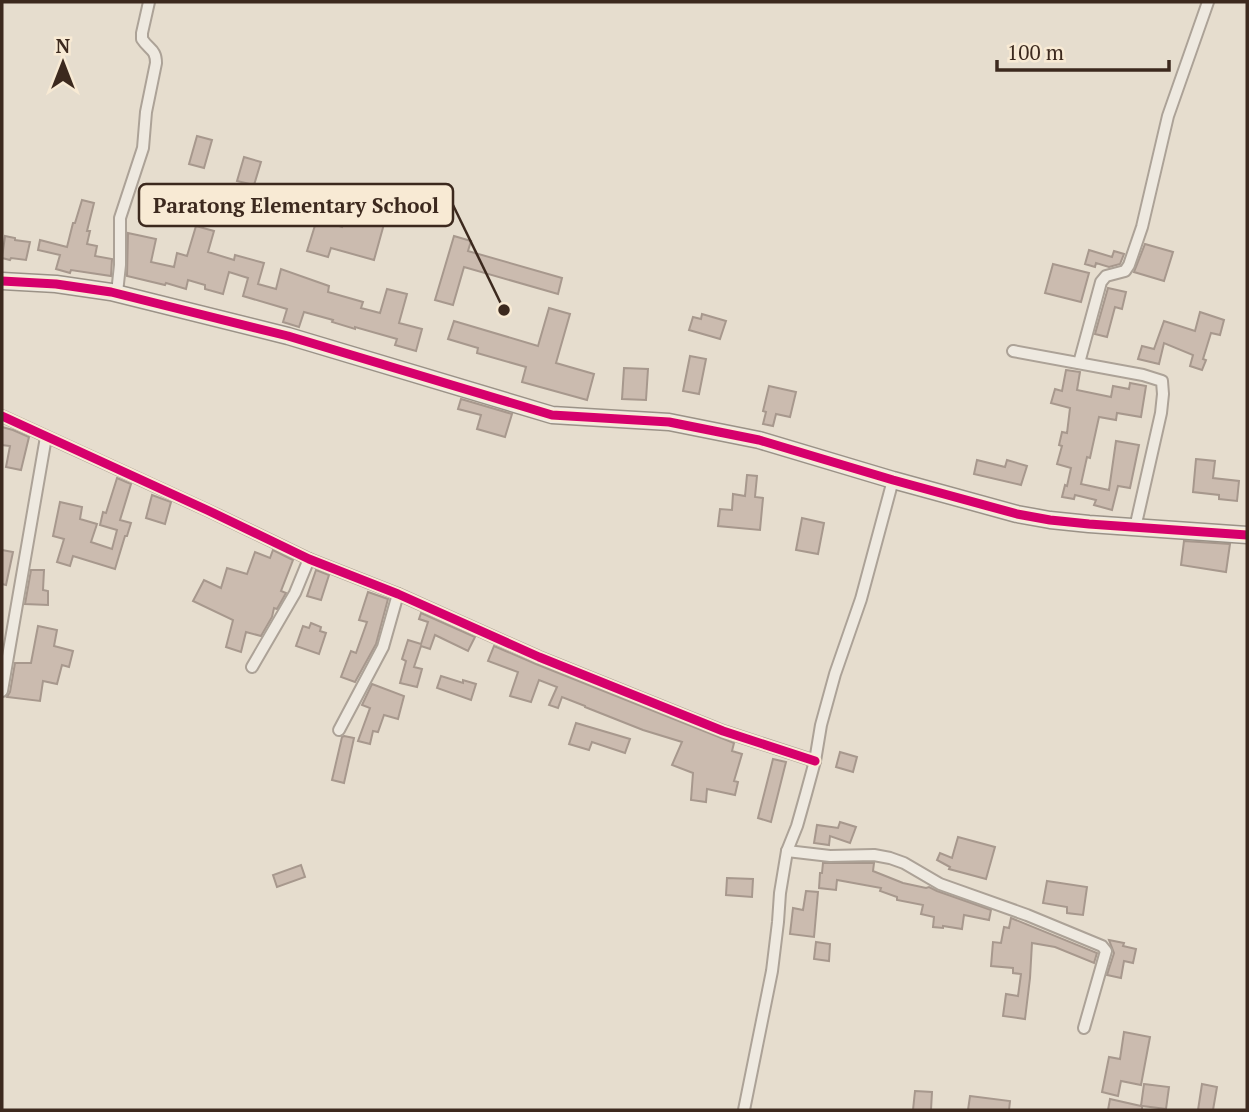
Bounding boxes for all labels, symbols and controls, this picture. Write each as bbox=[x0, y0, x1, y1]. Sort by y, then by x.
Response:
north arrow bbox=[28, 28, 98, 98]
scale bar bbox=[997, 28, 1168, 72]
text: N bbox=[56, 33, 71, 58]
text: 100 m bbox=[1007, 38, 1064, 66]
callout: Paratong Elementary School bbox=[139, 184, 453, 226]
text: Paratong Elementary School bbox=[153, 191, 439, 219]

